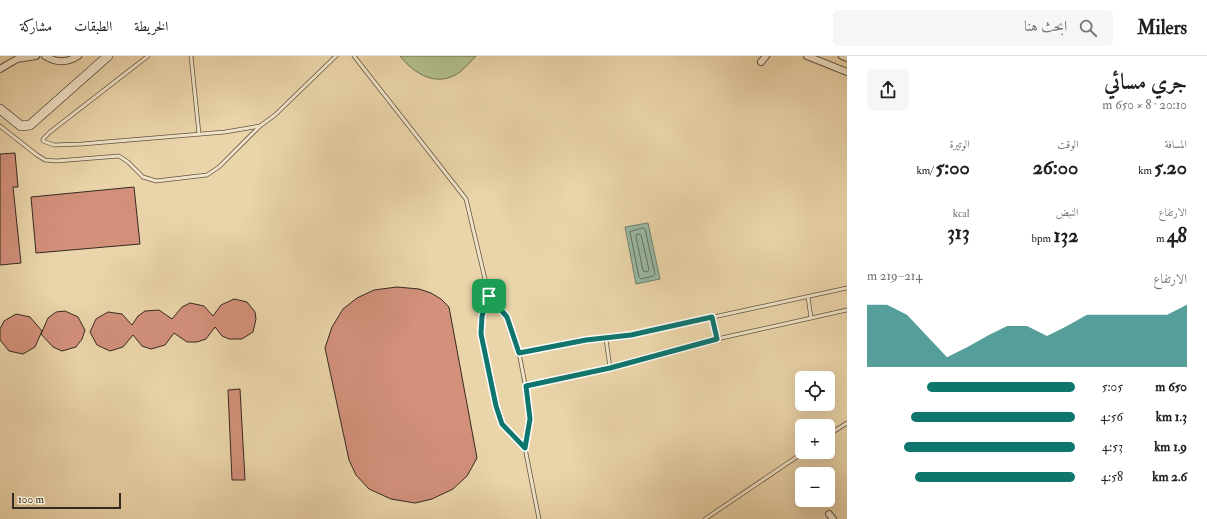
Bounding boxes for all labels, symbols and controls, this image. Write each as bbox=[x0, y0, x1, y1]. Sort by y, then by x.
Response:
search box bbox=[833, 10, 1113, 46]
text: Milers bbox=[1137, 16, 1187, 40]
text: ابحث هنا bbox=[1024, 17, 1067, 36]
icon: search bbox=[1077, 17, 1099, 39]
text: مشاركة bbox=[20, 18, 52, 35]
text: الطبقات bbox=[74, 18, 112, 35]
text: الخريطة bbox=[134, 18, 168, 35]
text: جري مسائي bbox=[1104, 68, 1187, 96]
button: share bbox=[867, 69, 909, 111]
text: 20:10 · 8 × 650 m bbox=[1102, 97, 1187, 113]
text: الوتيرة bbox=[949, 138, 970, 151]
text: الوقت bbox=[1057, 138, 1078, 151]
text: المسافة bbox=[1165, 138, 1187, 151]
text: 5:00 bbox=[935, 155, 970, 180]
text: 26:00 bbox=[1033, 155, 1078, 180]
text: 5.20 bbox=[1154, 155, 1187, 180]
text: /km bbox=[916, 164, 935, 177]
text: km bbox=[1138, 164, 1154, 177]
text: النبض bbox=[1056, 206, 1078, 219]
text: الارتفاع bbox=[1158, 206, 1187, 219]
text: kcal bbox=[953, 207, 970, 220]
text: 313 bbox=[947, 220, 970, 245]
text: 132 bbox=[1053, 223, 1078, 248]
text: 48 bbox=[1167, 223, 1187, 248]
text: bpm bbox=[1032, 232, 1053, 245]
text: m bbox=[1156, 232, 1167, 245]
text: 214–219 m bbox=[867, 268, 923, 284]
text: الارتفاع bbox=[1153, 271, 1187, 287]
pin bbox=[472, 279, 506, 313]
icon: arrive bbox=[478, 285, 500, 307]
map controls bbox=[795, 371, 835, 507]
button: locate bbox=[795, 371, 835, 411]
text: 5:05 bbox=[1102, 379, 1123, 395]
text: 650 m bbox=[1155, 379, 1187, 395]
text: 4:56 bbox=[1101, 409, 1123, 425]
text: 1.3 km bbox=[1156, 409, 1187, 425]
button: + bbox=[795, 419, 835, 459]
text: 4:53 bbox=[1102, 439, 1123, 455]
text: 1.9 km bbox=[1154, 439, 1187, 455]
button: − bbox=[795, 467, 835, 507]
text: 4:58 bbox=[1101, 469, 1123, 485]
text: 2.6 km bbox=[1152, 469, 1187, 485]
scale bar bbox=[12, 491, 121, 510]
text: 100 m bbox=[18, 493, 44, 506]

